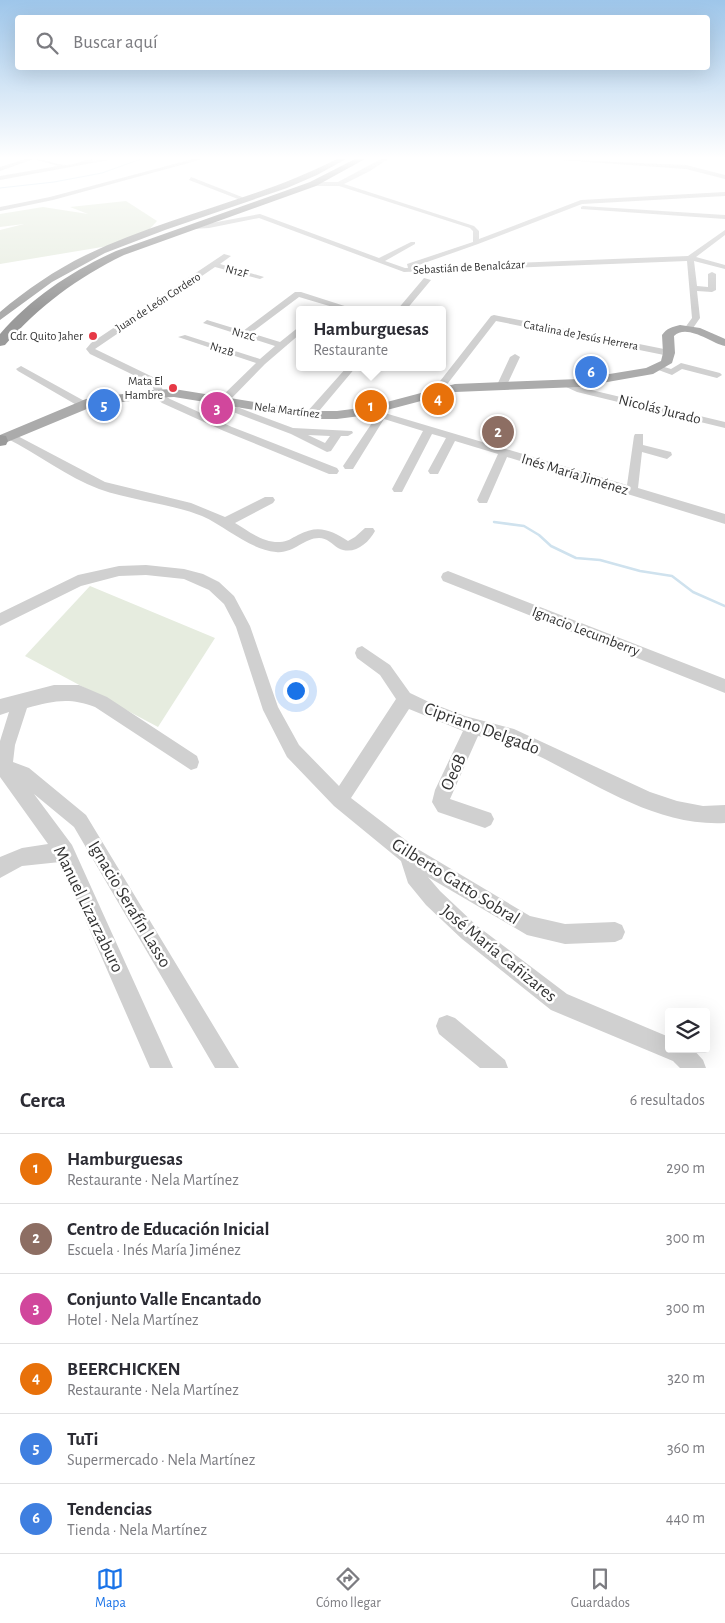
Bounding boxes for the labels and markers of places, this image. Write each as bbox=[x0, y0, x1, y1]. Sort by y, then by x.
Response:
place label: Cdr. Quito Jaher bbox=[10, 330, 83, 343]
marker: Cdr. Quito Jaher bbox=[87, 330, 99, 342]
pin: 6 bbox=[575, 353, 607, 391]
place label: Mata El Hambre bbox=[125, 375, 163, 401]
pin: 4 bbox=[422, 380, 454, 418]
marker: Mata El Hambre bbox=[167, 382, 179, 394]
pin: 5 bbox=[88, 386, 120, 424]
pin: 1 bbox=[355, 387, 387, 425]
pin: 3 bbox=[201, 389, 233, 427]
pin: 2 bbox=[482, 413, 514, 451]

